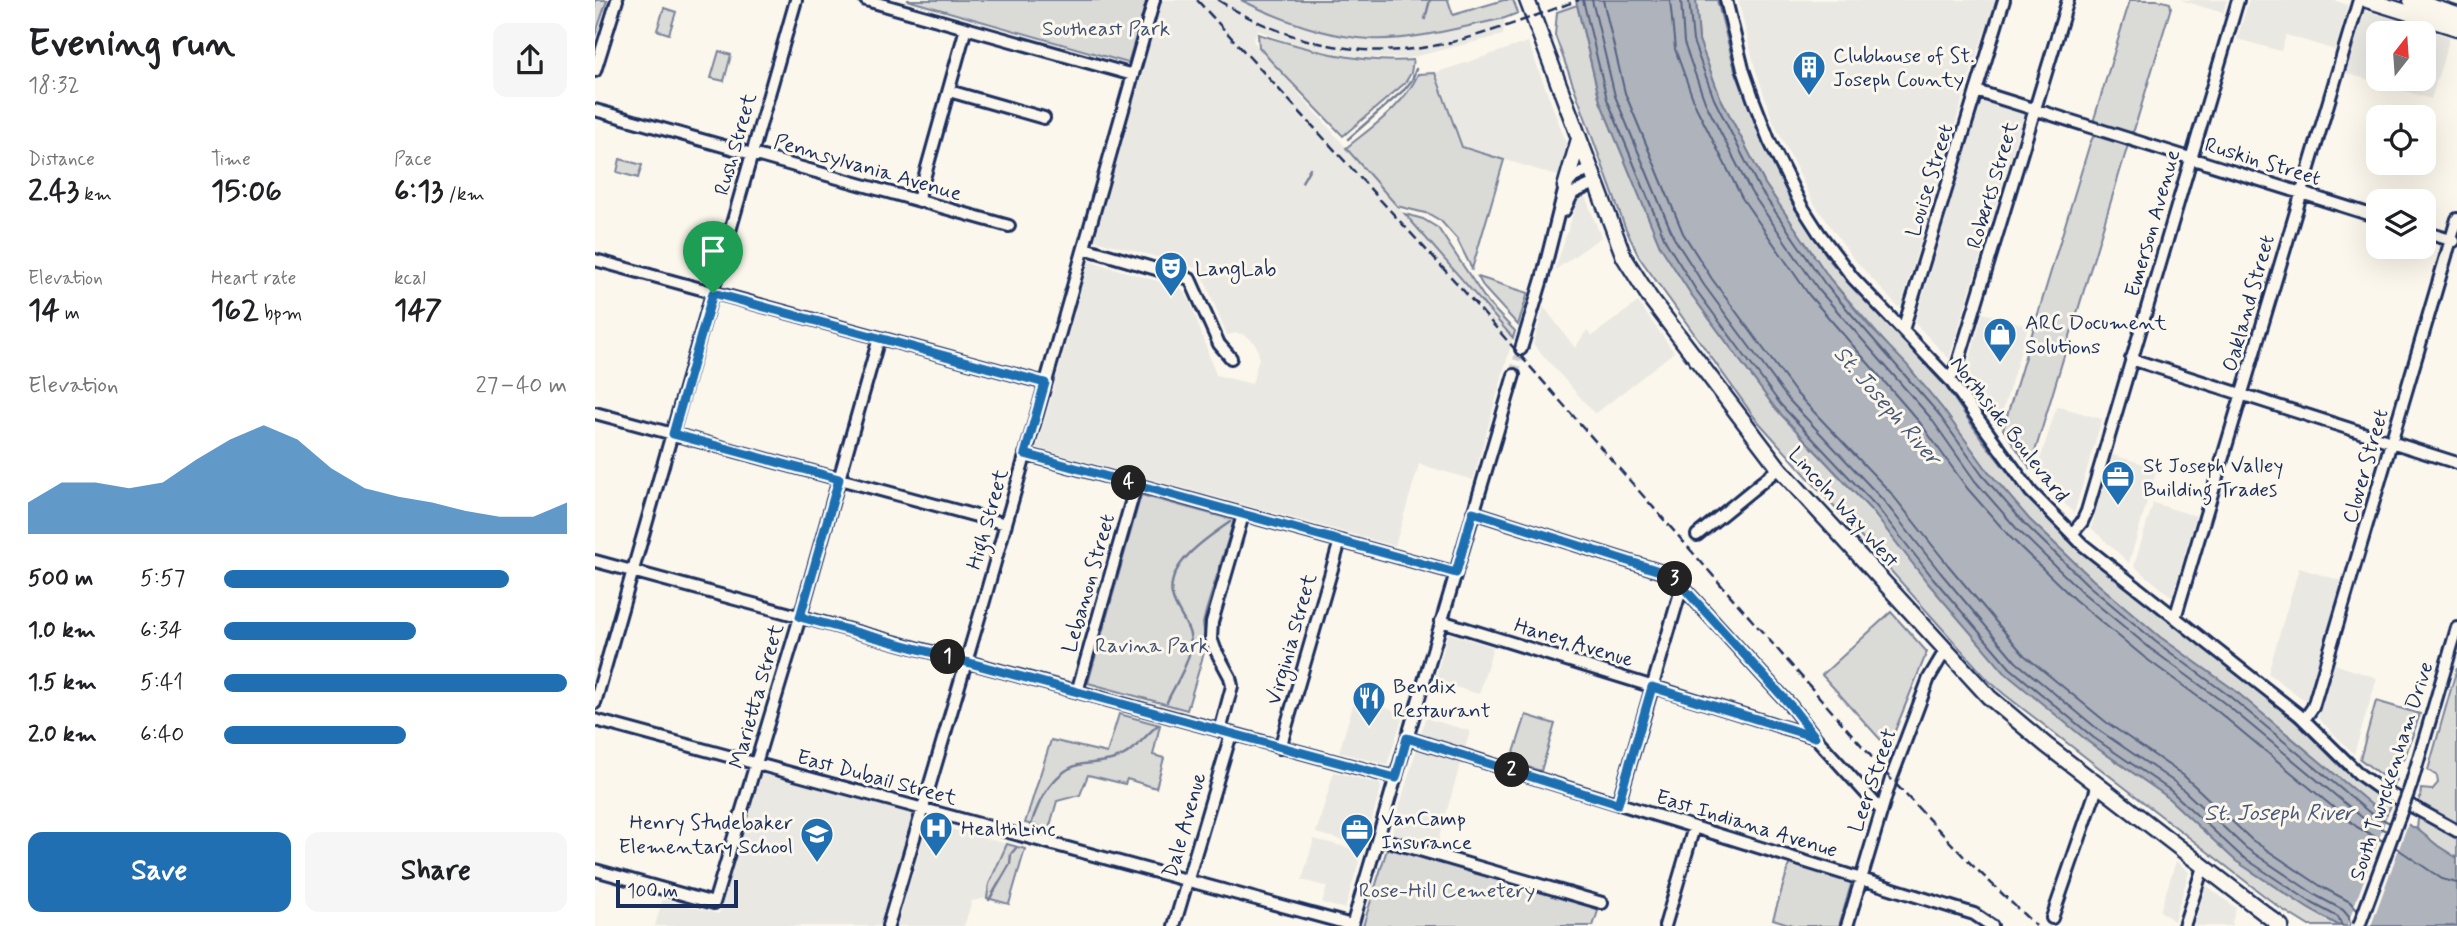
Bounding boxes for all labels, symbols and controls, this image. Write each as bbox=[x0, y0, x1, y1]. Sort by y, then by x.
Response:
park label: Southeast Park bbox=[1042, 15, 1170, 43]
text: Evening run bbox=[28, 20, 235, 69]
north arrow bbox=[2366, 21, 2436, 91]
map controls bbox=[2366, 21, 2436, 259]
button: share bbox=[493, 23, 567, 97]
place label: Clubhouse of St. Joseph County bbox=[1833, 42, 1975, 94]
building icon: Clubhouse of St. Joseph County bbox=[1790, 48, 1828, 97]
text: 18:32 bbox=[28, 71, 80, 101]
street label: Rush Street bbox=[708, 89, 764, 199]
button: locate bbox=[2366, 105, 2436, 175]
street label: Roberts Street bbox=[1960, 118, 2026, 252]
street label: Louise Street bbox=[1900, 120, 1960, 240]
street label: Pennsylvania Avenue bbox=[771, 128, 965, 208]
street label: Ruskin Street bbox=[2201, 131, 2324, 193]
street label: Emerson Avenue bbox=[2119, 146, 2187, 300]
text: Distance bbox=[28, 147, 95, 172]
text: Time bbox=[211, 147, 251, 172]
text: Pace bbox=[394, 147, 432, 172]
text: 2.43 bbox=[28, 172, 79, 211]
text: 15:06 bbox=[211, 172, 282, 211]
text: 6:13 bbox=[394, 172, 443, 211]
text: km bbox=[79, 182, 112, 207]
text: /km bbox=[443, 182, 485, 207]
button: layers bbox=[2366, 189, 2436, 259]
pin bbox=[683, 221, 743, 293]
icon: arrive bbox=[694, 232, 732, 270]
street label: Oakland Street bbox=[2216, 232, 2282, 375]
theatre icon: LangLab bbox=[1152, 249, 1190, 298]
place label: LangLab bbox=[1195, 255, 1276, 284]
text: Elevation bbox=[28, 266, 103, 291]
text: Heart rate bbox=[211, 266, 296, 291]
text: kcal bbox=[394, 266, 426, 291]
text: 14 bbox=[28, 291, 60, 330]
text: 162 bbox=[211, 291, 259, 330]
text: 147 bbox=[394, 291, 442, 330]
text: m bbox=[60, 301, 80, 326]
text: bpm bbox=[259, 301, 302, 326]
place label: ARC Document Solutions bbox=[2025, 309, 2167, 361]
shop icon: ARC Document Solutions bbox=[1981, 315, 2019, 364]
water label: St. Joseph River bbox=[1826, 340, 1948, 474]
street label: Northside Boulevard bbox=[1943, 351, 2075, 508]
text: Elevation bbox=[28, 371, 119, 401]
text: 27–40 m bbox=[475, 371, 567, 401]
street label: Clover Street bbox=[2336, 406, 2396, 527]
street label: Lincoln Way West bbox=[1781, 441, 1905, 574]
place label: St Joseph Valley Building Trades bbox=[2143, 452, 2284, 506]
office icon: St Joseph Valley Building Trades bbox=[2099, 458, 2137, 507]
street label: High Street bbox=[960, 465, 1018, 573]
pin: 4 bbox=[1111, 466, 1147, 500]
text: 4 bbox=[1123, 470, 1134, 495]
street label: Lebanon Street bbox=[1056, 511, 1122, 656]
pin: 3 bbox=[1657, 562, 1693, 596]
text: 500 m bbox=[28, 564, 93, 594]
text: 5:57 bbox=[140, 564, 185, 594]
text: 3 bbox=[1670, 566, 1679, 591]
street label: Virginia Street bbox=[1260, 570, 1325, 708]
street label: Haney Avenue bbox=[1511, 612, 1637, 674]
text: 1.0 km bbox=[28, 616, 96, 646]
text: 6:34 bbox=[140, 616, 182, 646]
street label: Marietta Street bbox=[723, 620, 791, 772]
park label: Ravina Park bbox=[1095, 632, 1209, 660]
pin: 1 bbox=[931, 640, 965, 674]
text: 1 bbox=[943, 644, 952, 669]
street label: South Twyckenham Drive bbox=[2343, 658, 2441, 884]
text: 1.5 km bbox=[28, 668, 97, 698]
text: 5:41 bbox=[140, 668, 183, 698]
place label: Bendix Restaurant bbox=[1393, 673, 1491, 725]
restaurant icon: Bendix Restaurant bbox=[1350, 679, 1388, 728]
text: 2.0 km bbox=[28, 720, 97, 750]
text: 6:40 bbox=[140, 720, 184, 750]
street label: Leer Street bbox=[1842, 724, 1904, 836]
street label: East Dubail Street bbox=[794, 743, 960, 813]
pin: 2 bbox=[1495, 752, 1529, 788]
text: 2 bbox=[1507, 757, 1516, 782]
street label: Dale Avenue bbox=[1157, 769, 1213, 881]
street label: East Indiana Avenue bbox=[1652, 783, 1841, 865]
water label: St. Joseph River bbox=[2204, 799, 2356, 829]
place label: VanCamp Insurance bbox=[1381, 805, 1472, 857]
place label: Henry Studebaker Elementary School bbox=[618, 809, 793, 861]
hospital icon: HealthLinc bbox=[917, 809, 955, 858]
office icon: VanCamp Insurance bbox=[1338, 811, 1376, 860]
school or university icon: Henry Studebaker Elementary School bbox=[798, 815, 836, 864]
place label: HealthLinc bbox=[961, 815, 1056, 843]
button: Save bbox=[28, 832, 291, 912]
button: Share bbox=[305, 832, 567, 912]
scale bar bbox=[616, 877, 739, 909]
park label: Rose-Hill Cemetery bbox=[1359, 877, 1535, 905]
text: 100 m bbox=[627, 879, 678, 904]

